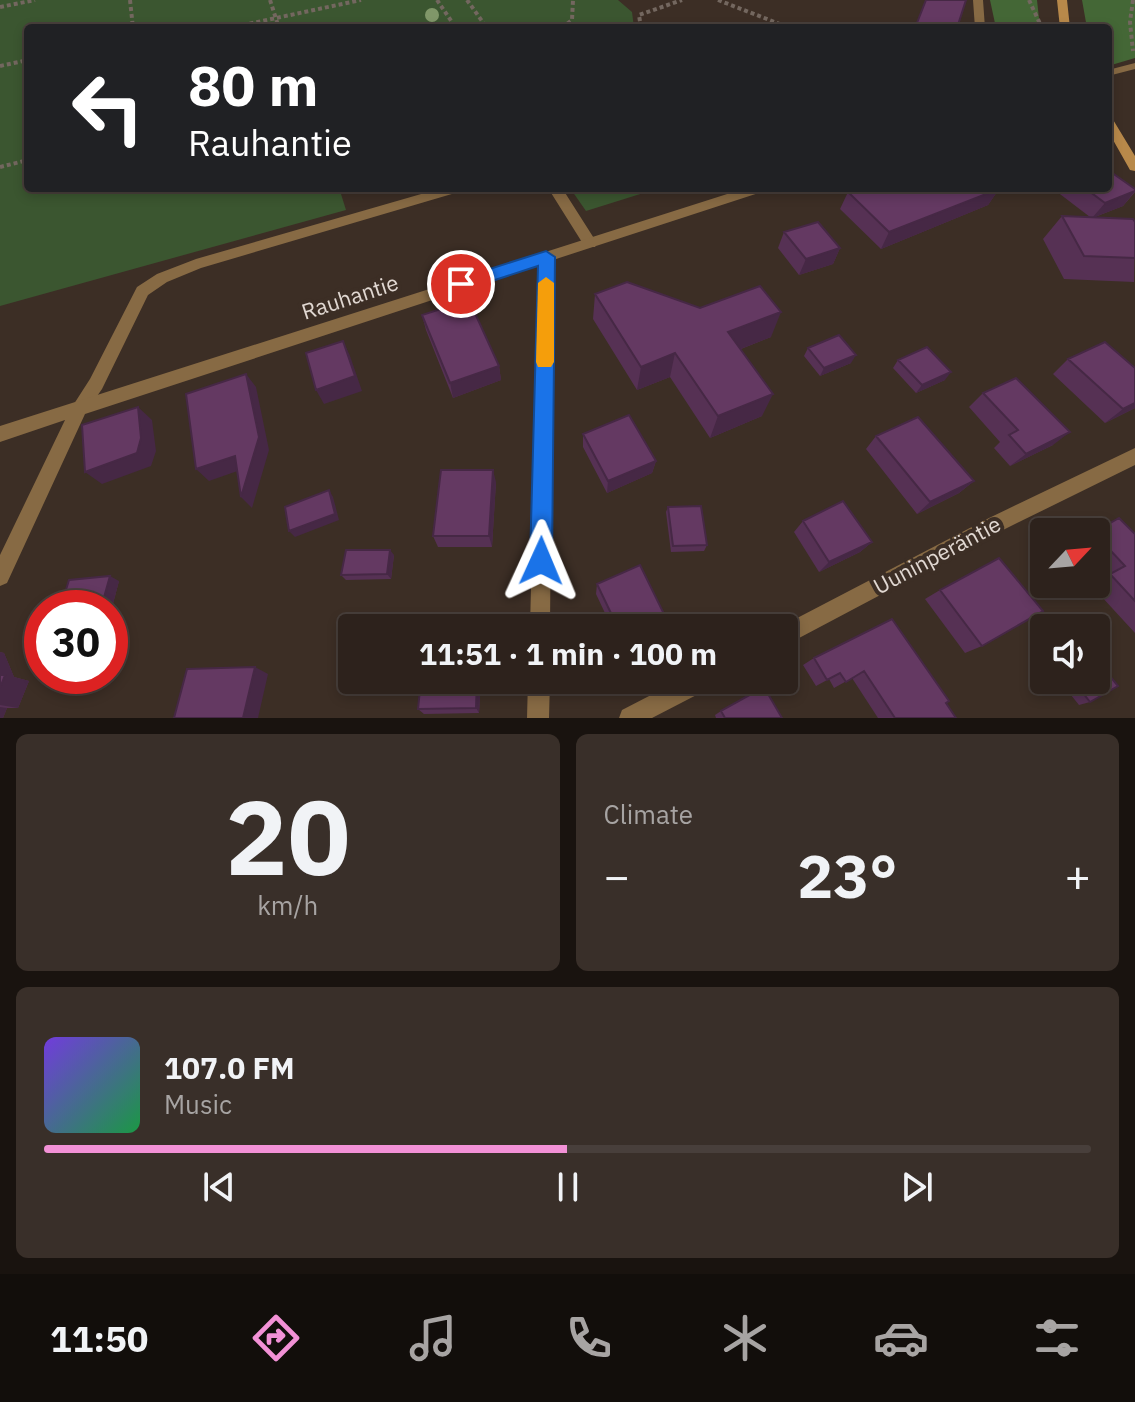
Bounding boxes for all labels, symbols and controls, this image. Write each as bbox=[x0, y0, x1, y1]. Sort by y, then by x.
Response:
text: 80 m bbox=[188, 49, 318, 121]
icon: left bbox=[56, 56, 160, 160]
text: Rauhantie bbox=[188, 119, 352, 166]
pin bbox=[427, 250, 495, 318]
icon: arrive bbox=[439, 262, 483, 306]
street label: Rauhantie bbox=[298, 267, 402, 326]
street label: Uuninperäntie bbox=[868, 509, 1006, 600]
north arrow bbox=[1030, 518, 1110, 598]
map controls bbox=[1030, 518, 1110, 694]
position arrow bbox=[499, 519, 583, 603]
speed limit sign: 30 bbox=[24, 590, 128, 694]
button: sound bbox=[1030, 614, 1110, 694]
text: 11:51 · 1 min · 100 m bbox=[419, 634, 717, 673]
text: 20 bbox=[225, 768, 350, 904]
text: Climate bbox=[604, 797, 693, 831]
text: 23° bbox=[797, 836, 897, 915]
text: − bbox=[604, 847, 630, 904]
text: + bbox=[1065, 847, 1091, 904]
text: km/h bbox=[257, 888, 318, 922]
text: 107.0 FM bbox=[164, 1048, 295, 1087]
text: Music bbox=[164, 1087, 232, 1121]
icon: previous bbox=[197, 1165, 241, 1209]
icon: pause bbox=[546, 1165, 590, 1209]
icon: next bbox=[895, 1165, 939, 1209]
icon: directions bbox=[248, 1310, 304, 1366]
icon: music bbox=[405, 1310, 461, 1366]
icon: phone bbox=[561, 1310, 617, 1366]
icon: climate bbox=[717, 1310, 773, 1366]
icon: car bbox=[873, 1310, 929, 1366]
icon: filters bbox=[1029, 1310, 1085, 1366]
text: 11:50 bbox=[50, 1315, 148, 1362]

